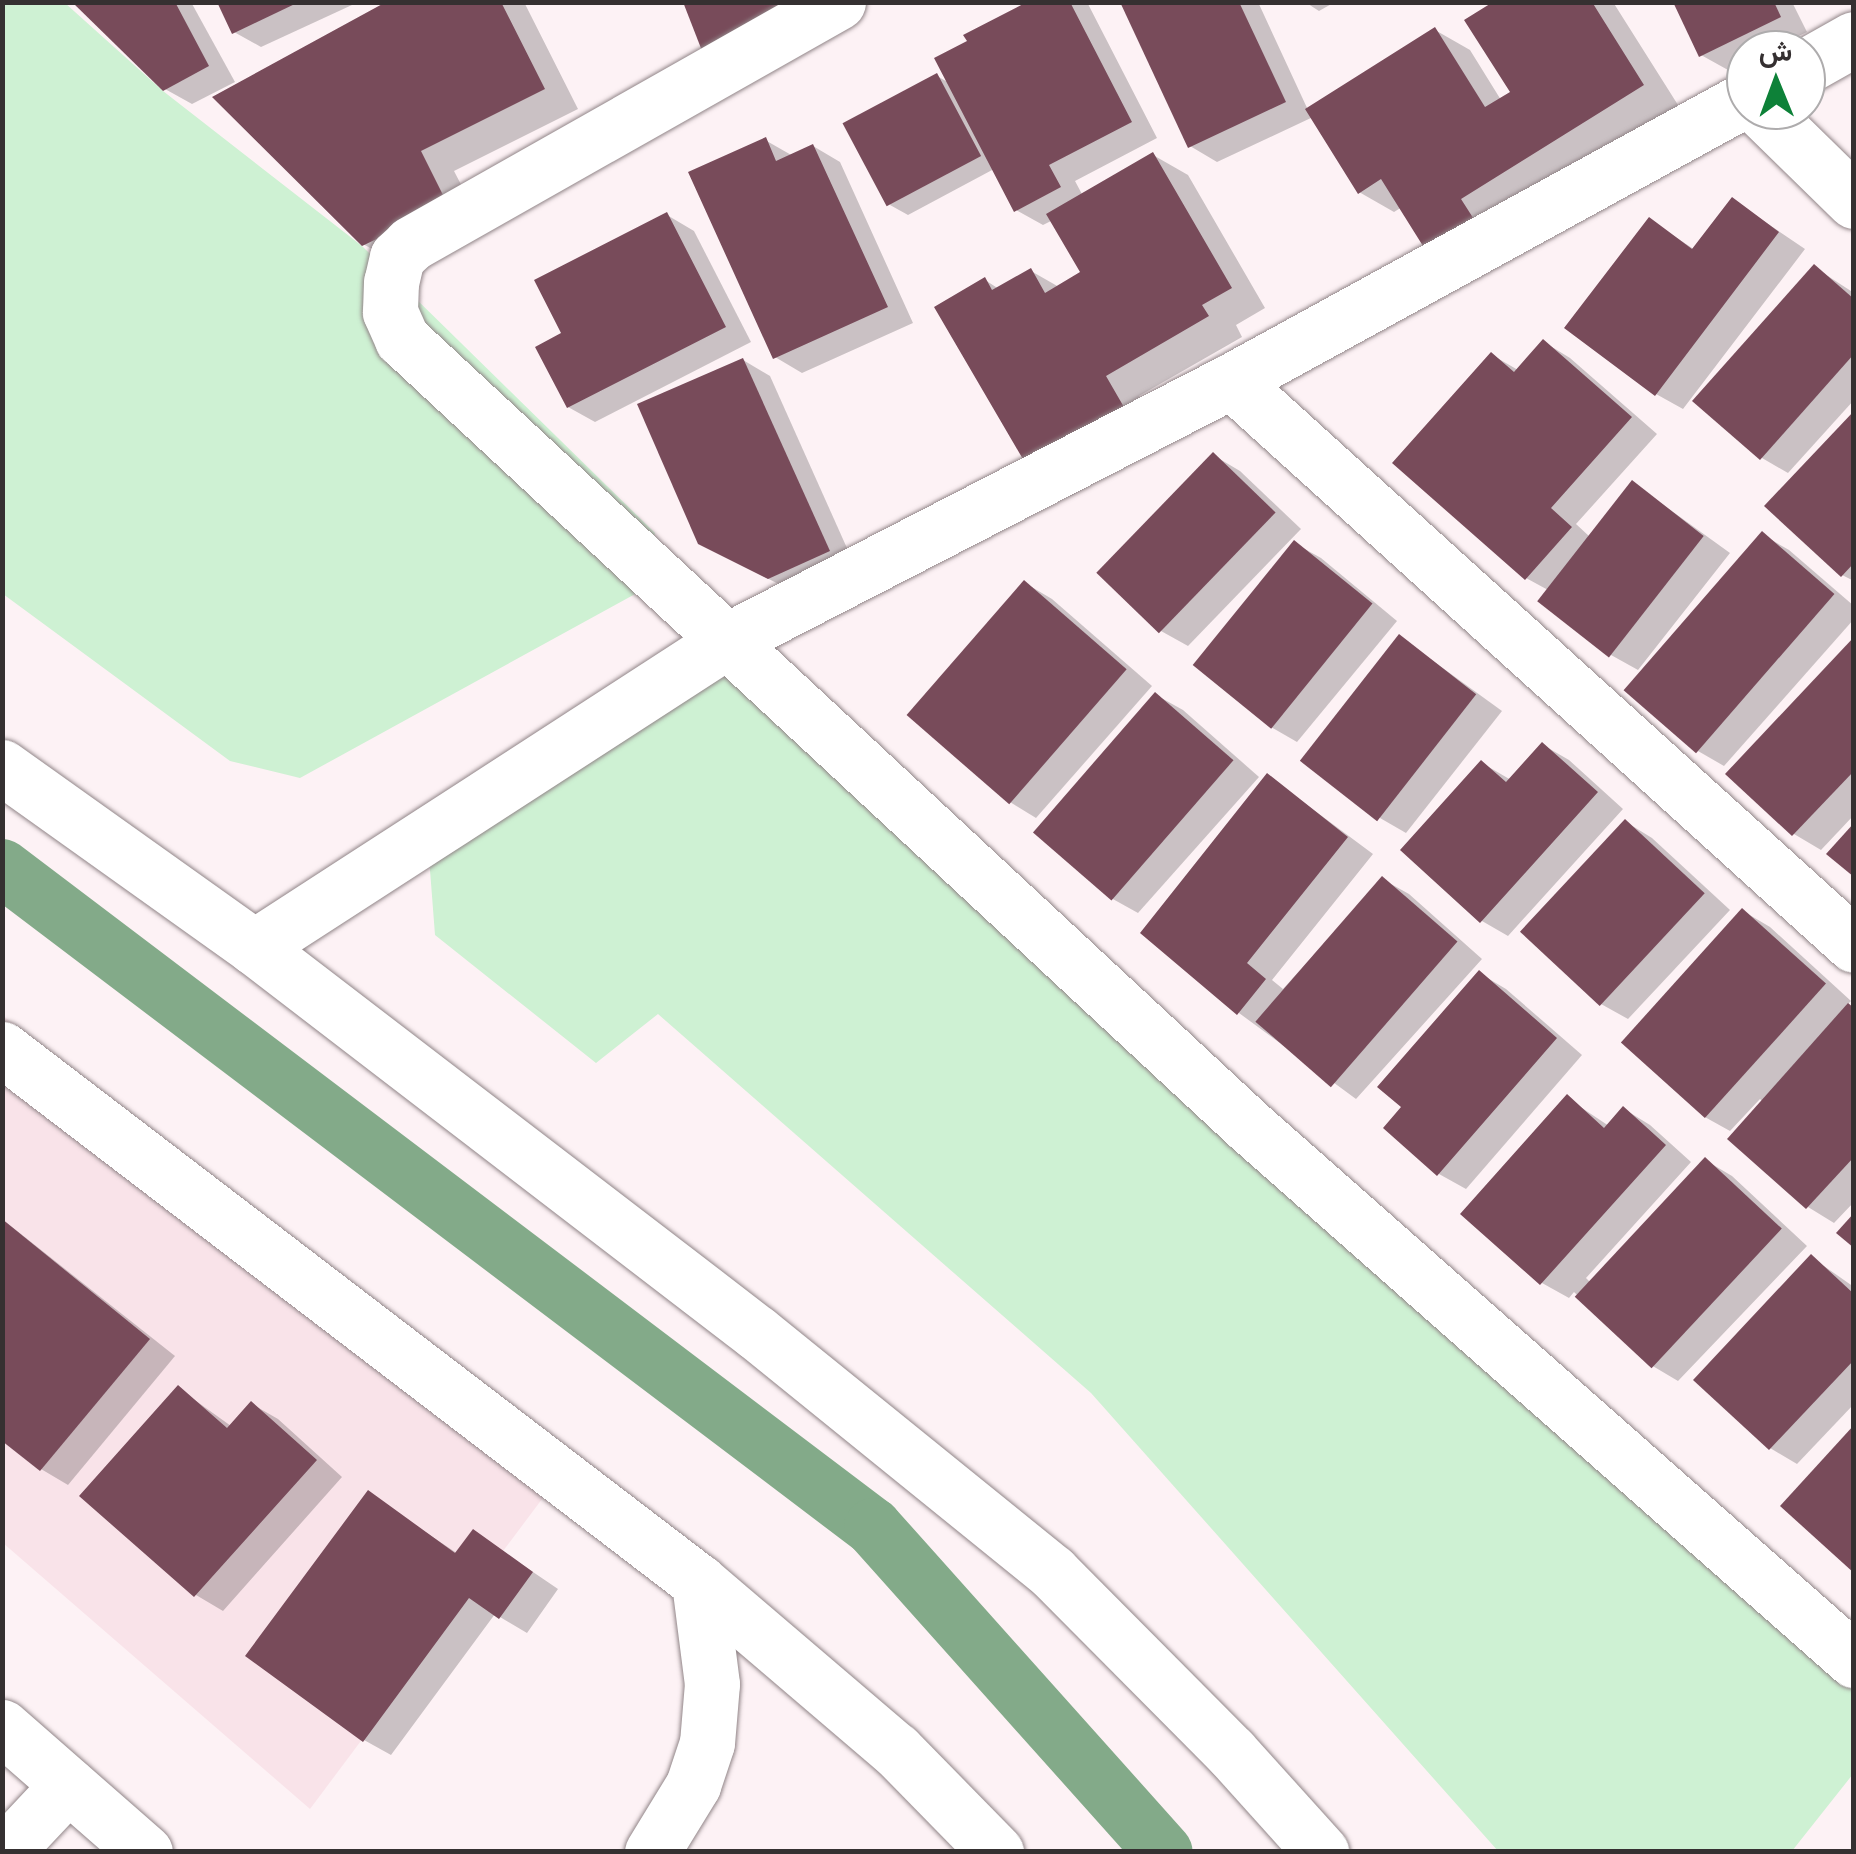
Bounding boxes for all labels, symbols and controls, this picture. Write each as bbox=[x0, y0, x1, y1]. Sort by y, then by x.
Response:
north arrow bbox=[1726, 30, 1826, 130]
text: ش bbox=[1758, 35, 1793, 68]

